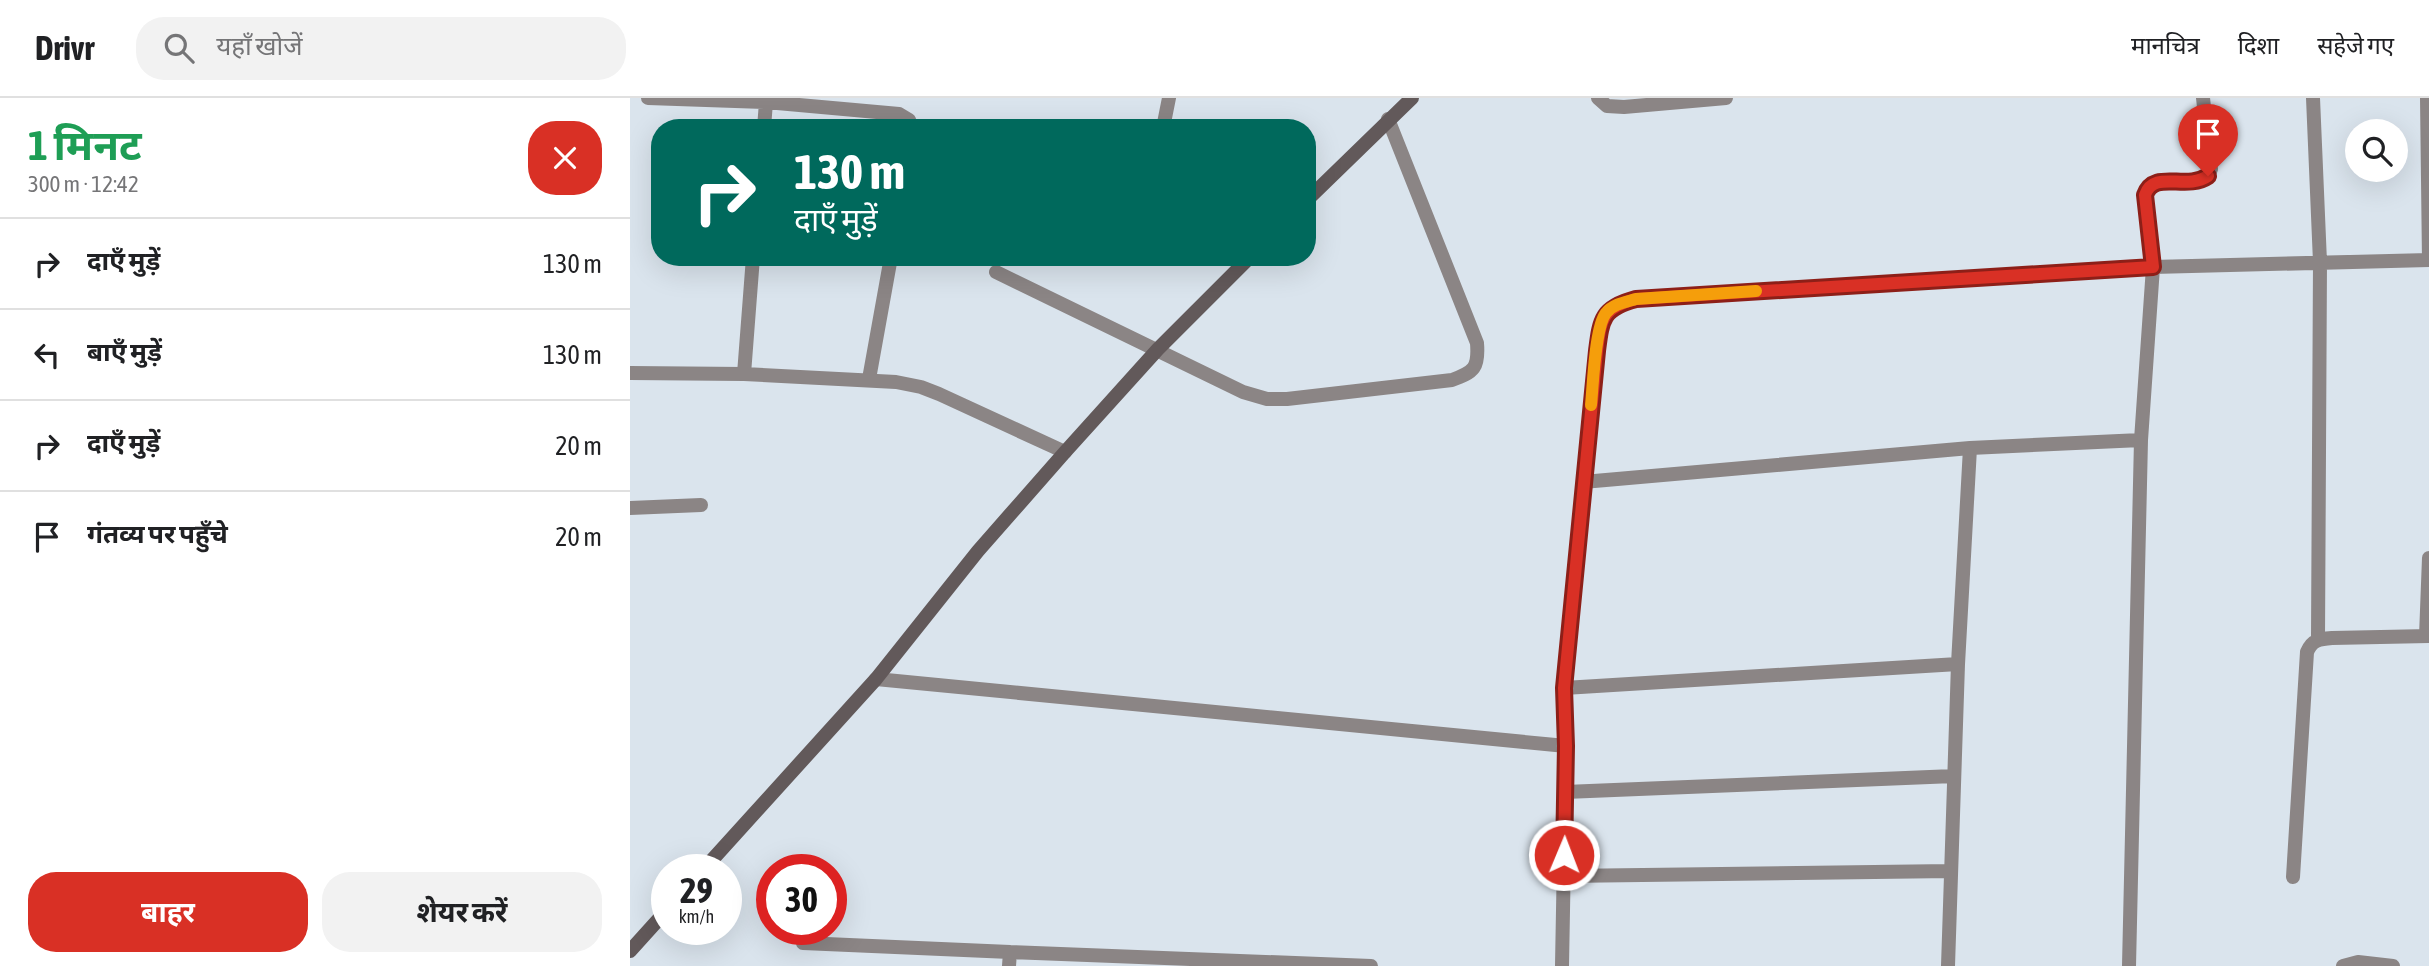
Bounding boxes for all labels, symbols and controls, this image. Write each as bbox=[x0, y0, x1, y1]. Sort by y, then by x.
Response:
search box bbox=[136, 17, 626, 80]
text: Drivr bbox=[35, 29, 94, 67]
icon: search bbox=[160, 29, 198, 67]
text: यहाँ खोजें bbox=[216, 31, 303, 61]
text: मानचित्र bbox=[2131, 32, 2200, 59]
text: दिशा bbox=[2238, 32, 2279, 59]
text: सहेजे गए bbox=[2317, 32, 2394, 59]
pin bbox=[2178, 104, 2238, 176]
icon: arrive bbox=[2189, 115, 2227, 153]
map controls bbox=[2345, 119, 2408, 182]
button: search bbox=[2345, 119, 2408, 182]
text: 1 मिनट bbox=[28, 121, 142, 169]
button: close bbox=[528, 121, 602, 195]
text: 130 m bbox=[794, 143, 905, 199]
icon: right bbox=[679, 147, 770, 238]
text: 300 m · 12:42 bbox=[28, 171, 139, 197]
text: दाएँ मुड़ें bbox=[794, 201, 878, 238]
icon: right bbox=[28, 245, 66, 283]
text: दाएँ मुड़ें bbox=[87, 246, 160, 276]
text: 130 m bbox=[543, 249, 602, 279]
icon: left bbox=[28, 336, 66, 374]
text: बाएँ मुड़ें bbox=[87, 337, 162, 367]
text: 130 m bbox=[543, 340, 602, 370]
icon: right bbox=[28, 427, 66, 465]
text: दाएँ मुड़ें bbox=[87, 428, 160, 458]
text: 20 m bbox=[555, 431, 602, 461]
icon: arrive bbox=[28, 518, 66, 556]
text: गंतव्य पर पहुँचे bbox=[87, 519, 228, 549]
text: 20 m bbox=[555, 522, 602, 552]
position arrow bbox=[1527, 818, 1601, 892]
speed limit sign: 30 bbox=[756, 854, 847, 945]
text: 29 bbox=[680, 870, 713, 910]
button: बाहर bbox=[28, 872, 308, 952]
button: शेयर करें bbox=[322, 872, 602, 952]
text: km/h bbox=[679, 906, 714, 927]

